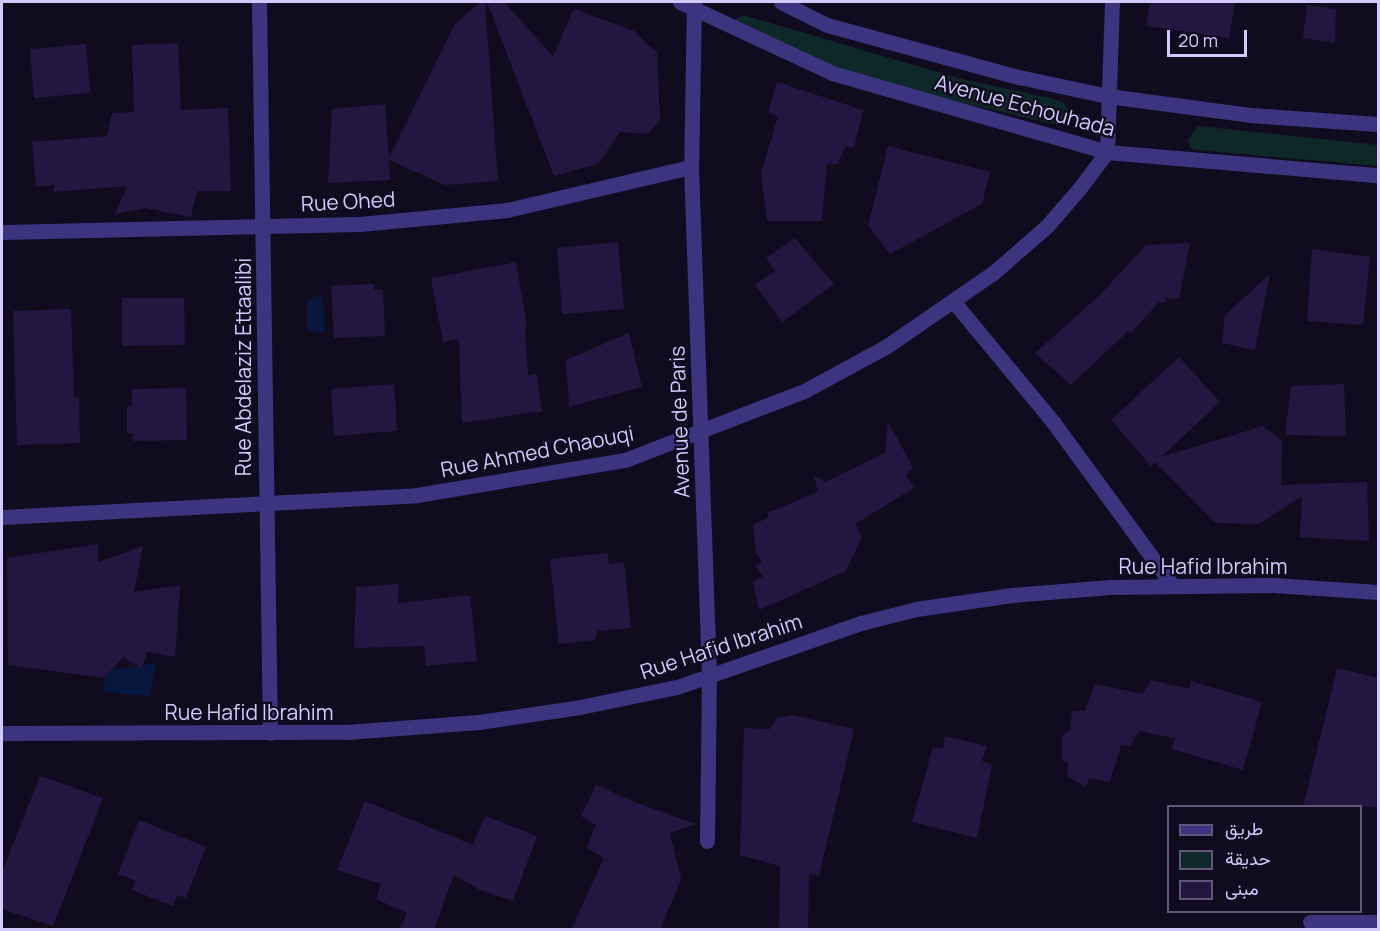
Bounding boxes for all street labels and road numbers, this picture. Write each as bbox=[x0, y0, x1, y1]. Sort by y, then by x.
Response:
street label: Avenue Echouhada bbox=[932, 69, 1118, 141]
street label: Rue Ohed bbox=[300, 186, 396, 216]
street label: Rue Abdelaziz Ettaalibi bbox=[230, 258, 256, 476]
street label: Avenue de Paris bbox=[664, 345, 694, 499]
street label: Rue Ahmed Chaouqi bbox=[438, 420, 636, 482]
street label: Rue Hafid Ibrahim bbox=[1119, 553, 1287, 579]
street label: Rue Hafid Ibrahim bbox=[637, 608, 805, 684]
street label: Rue Hafid Ibrahim bbox=[165, 699, 333, 725]

